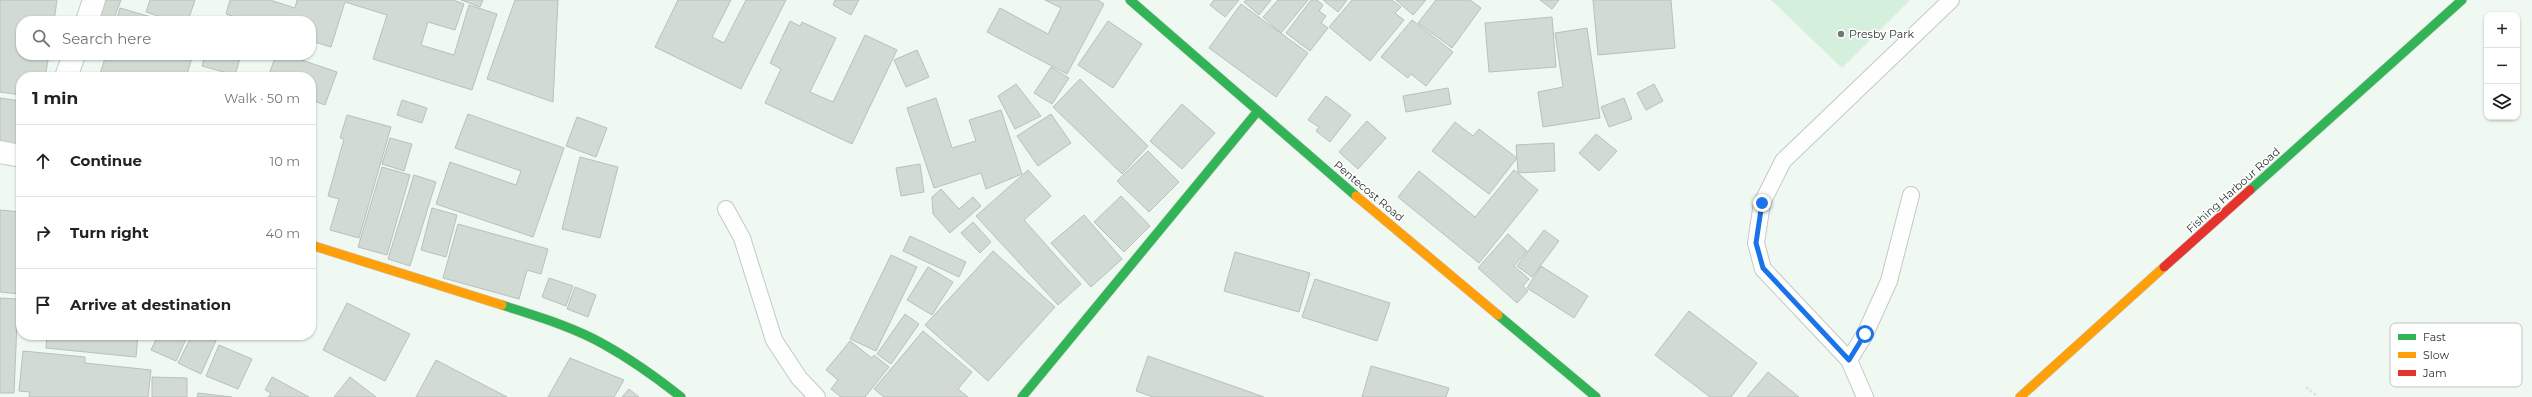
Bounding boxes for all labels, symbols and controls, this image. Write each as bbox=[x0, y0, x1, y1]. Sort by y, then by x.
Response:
map controls bbox=[2484, 12, 2520, 120]
button: + bbox=[2484, 12, 2520, 48]
search box bbox=[16, 16, 316, 60]
icon: search bbox=[30, 27, 52, 49]
place label: Presby Park bbox=[1849, 27, 1915, 41]
text: Search here bbox=[62, 29, 151, 48]
marker: Presby Park bbox=[1836, 29, 1846, 39]
button: − bbox=[2484, 48, 2520, 84]
button: layers bbox=[2484, 84, 2520, 120]
text: 1 min bbox=[32, 88, 78, 108]
text: Walk · 50 m bbox=[224, 90, 300, 106]
street label: Fishing Harbour Road bbox=[2183, 144, 2283, 236]
icon: ahead bbox=[32, 150, 54, 172]
text: Continue bbox=[70, 151, 142, 170]
text: 10 m bbox=[270, 153, 300, 169]
street label: Pentecost Road bbox=[1331, 158, 1407, 224]
route end bbox=[1753, 194, 1771, 212]
icon: right bbox=[32, 222, 54, 244]
text: Turn right bbox=[70, 223, 149, 242]
text: 40 m bbox=[266, 225, 300, 241]
icon: arrive bbox=[32, 294, 54, 316]
text: Arrive at destination bbox=[70, 295, 231, 314]
legend bbox=[2390, 323, 2522, 387]
route start bbox=[1856, 325, 1874, 343]
text: Fast bbox=[2423, 330, 2447, 344]
text: Slow bbox=[2423, 348, 2449, 362]
text: Jam bbox=[2422, 366, 2447, 380]

